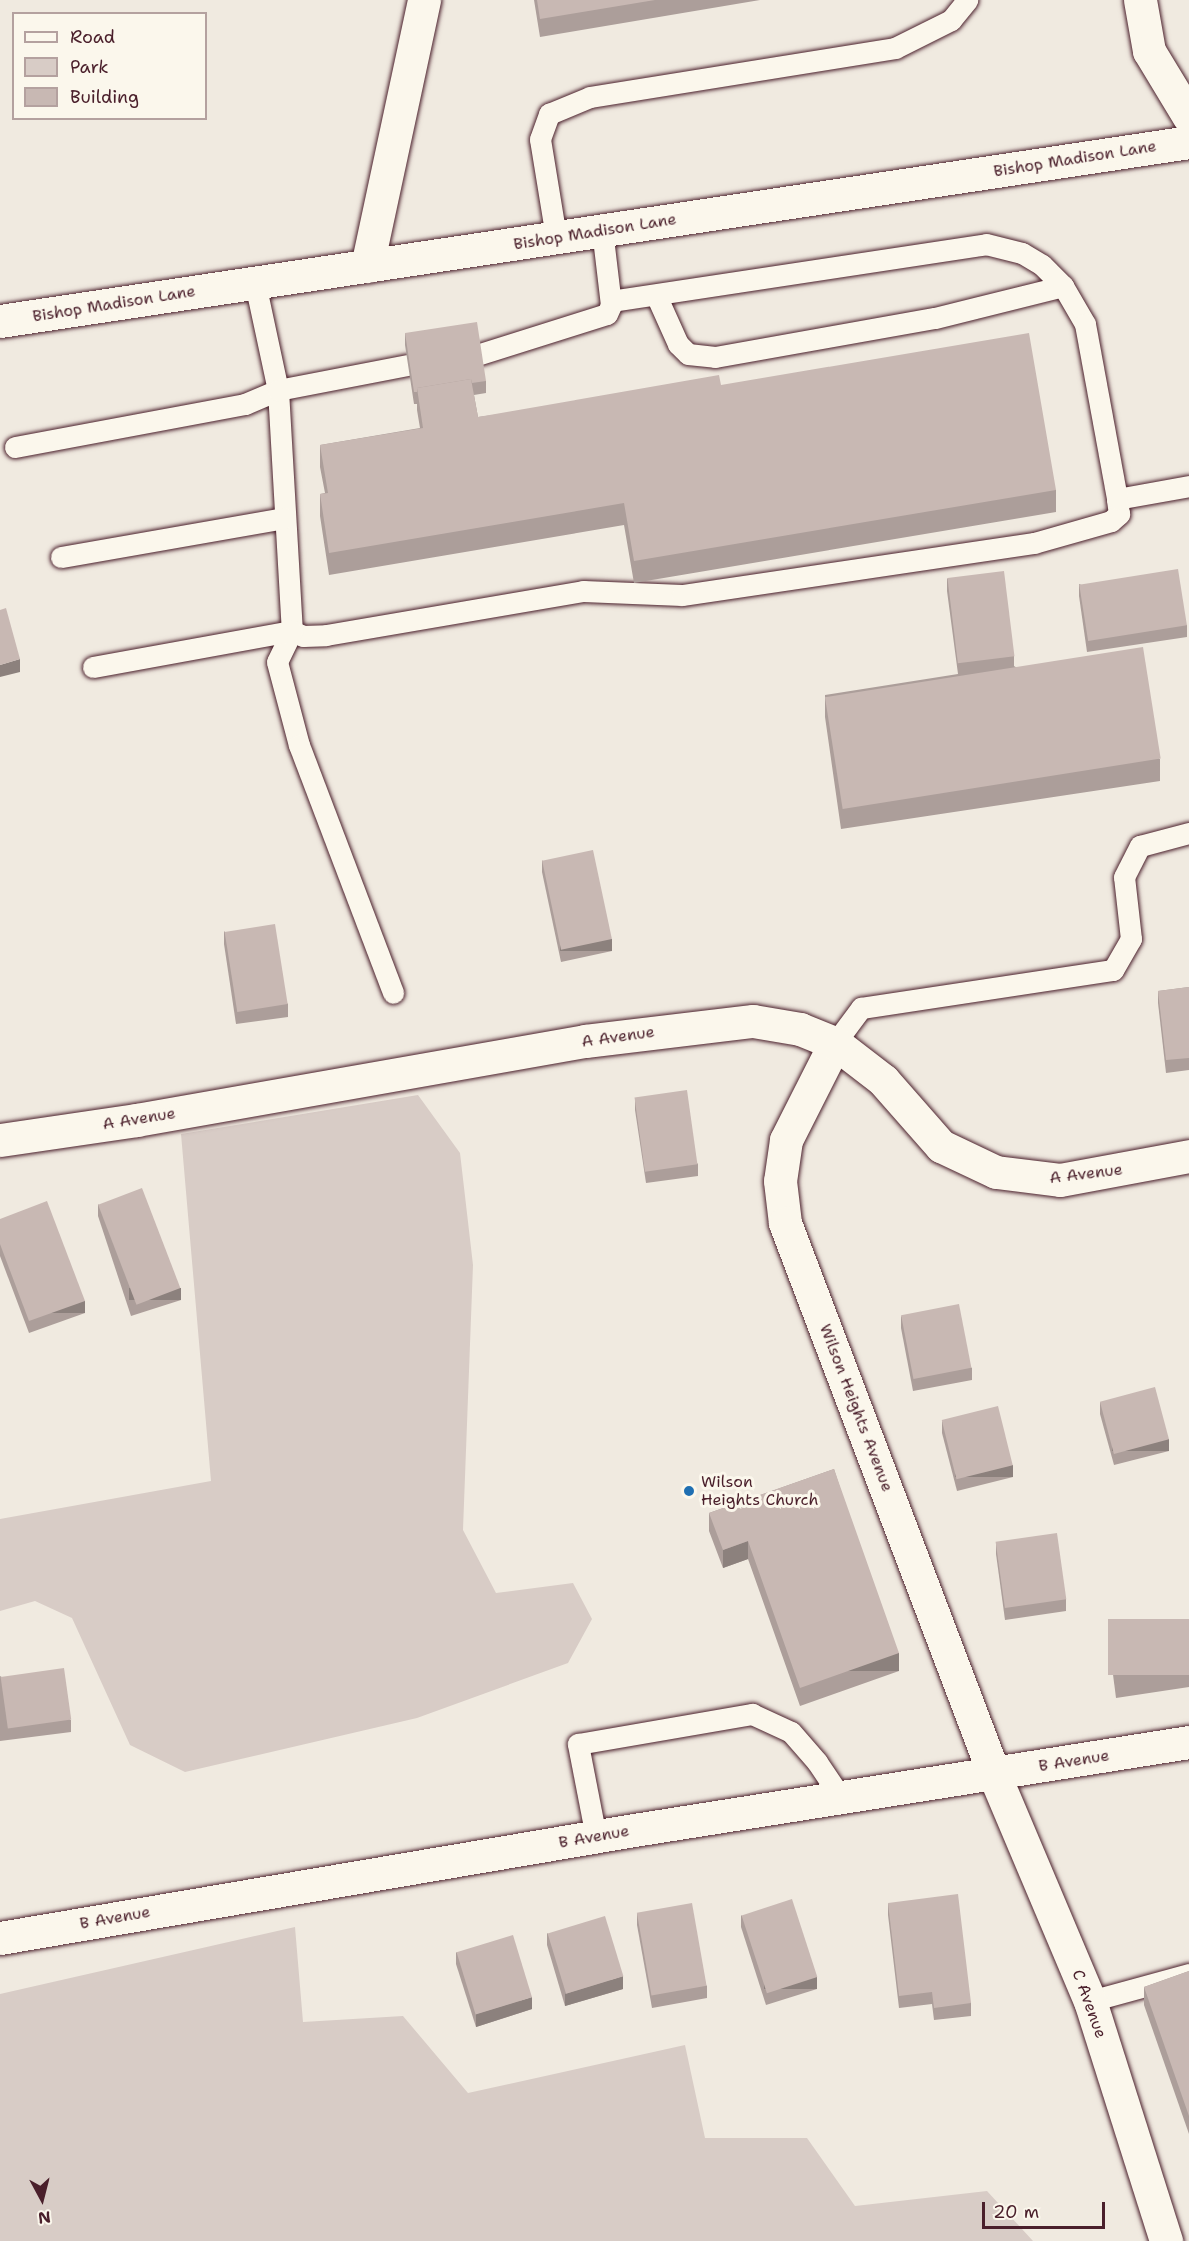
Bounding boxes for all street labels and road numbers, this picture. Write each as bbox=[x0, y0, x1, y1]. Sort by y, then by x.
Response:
street label: Bishop Madison Lane bbox=[992, 137, 1158, 181]
street label: Bishop Madison Lane bbox=[512, 210, 678, 254]
street label: Bishop Madison Lane bbox=[31, 282, 197, 326]
street label: A Avenue bbox=[580, 1022, 656, 1052]
street label: A Avenue bbox=[101, 1104, 177, 1134]
street label: A Avenue bbox=[1048, 1160, 1124, 1188]
street label: Wilson Heights Avenue bbox=[815, 1321, 897, 1495]
street label: B Avenue bbox=[1037, 1746, 1111, 1776]
street label: B Avenue bbox=[557, 1821, 631, 1853]
street label: B Avenue bbox=[78, 1902, 152, 1934]
street label: C Avenue bbox=[1068, 1967, 1110, 2041]

